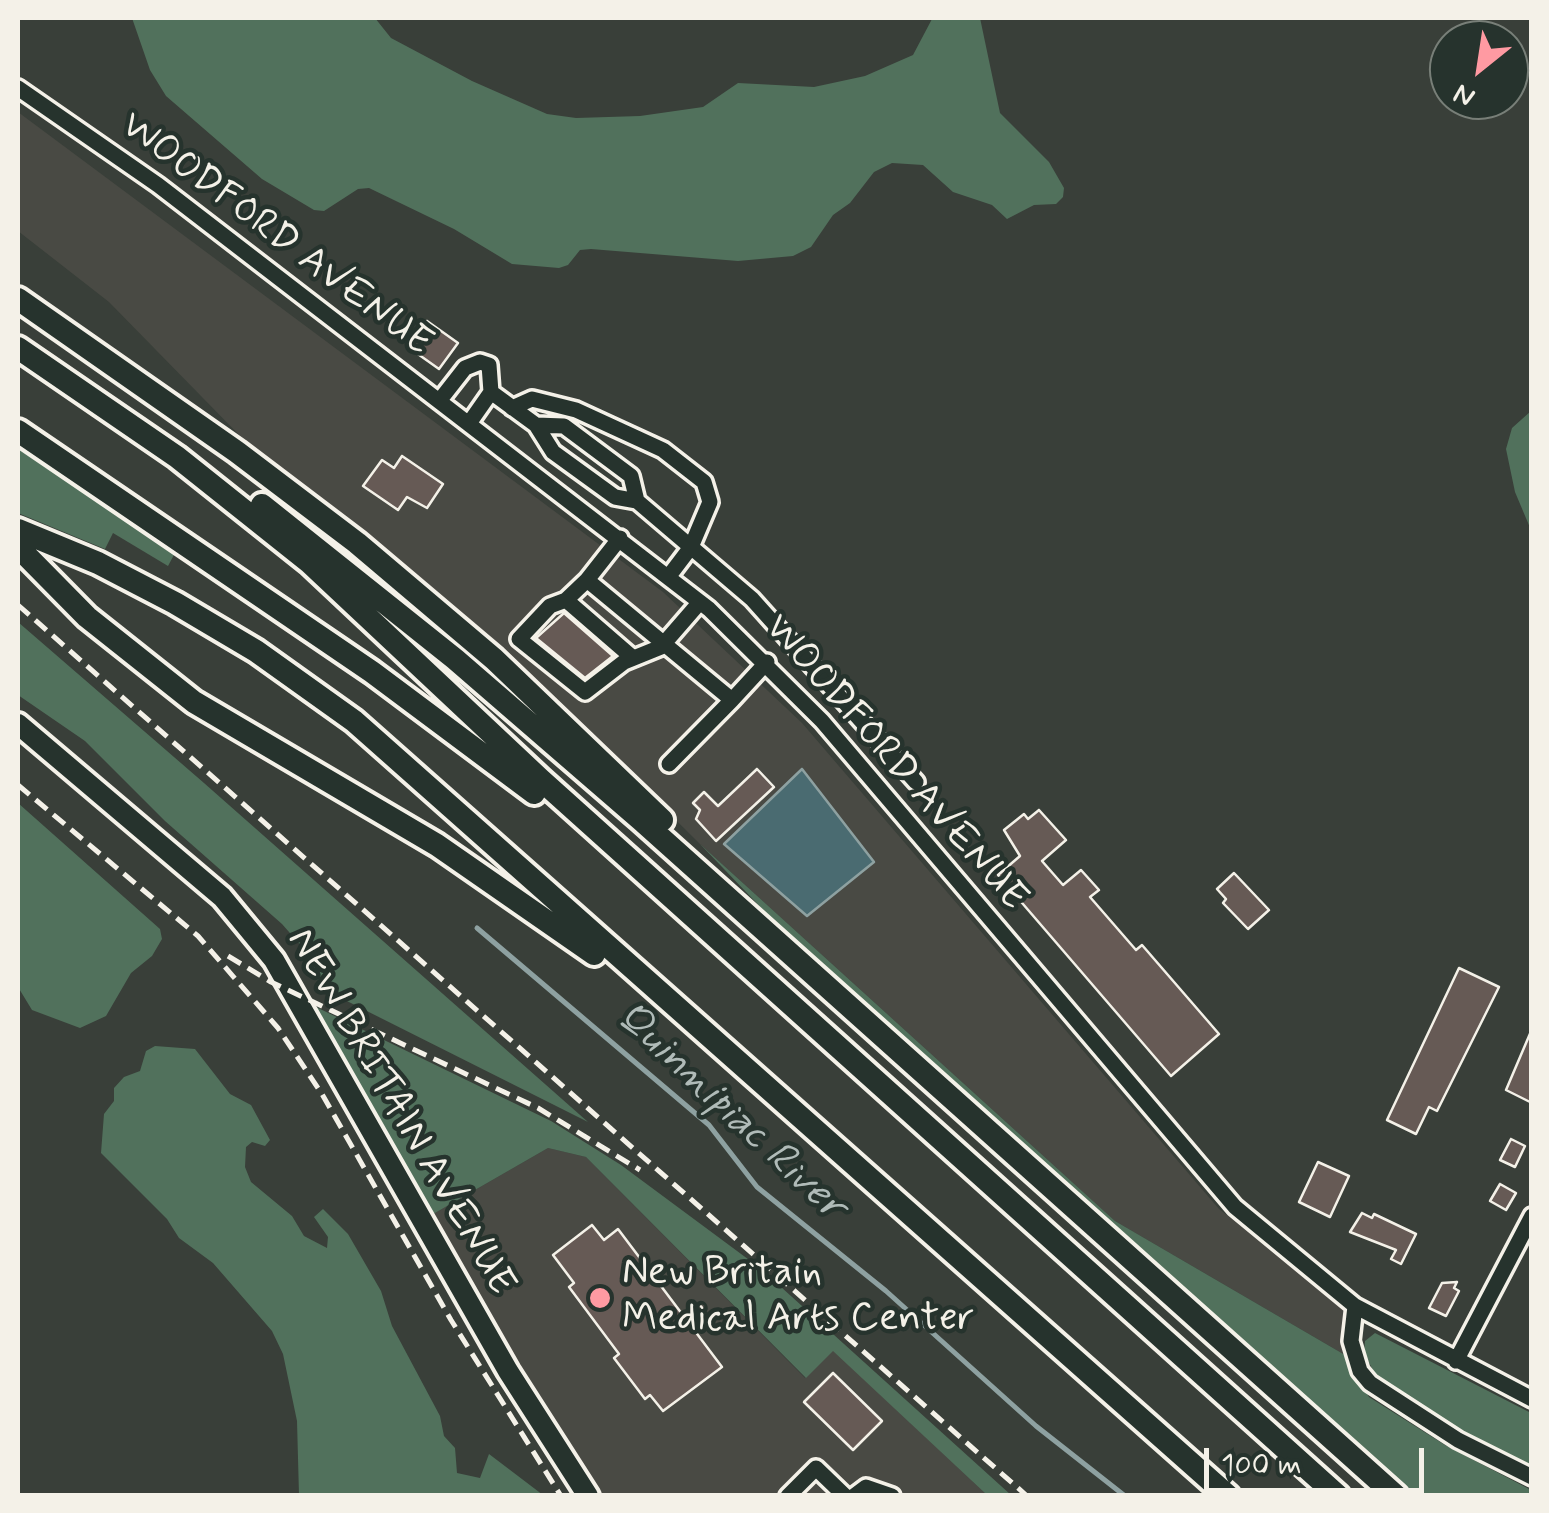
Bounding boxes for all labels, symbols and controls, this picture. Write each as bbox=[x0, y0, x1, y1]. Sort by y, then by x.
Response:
north arrow bbox=[1429, 20, 1529, 120]
text: N bbox=[1447, 74, 1482, 115]
street label: WOODFORD AVENUE bbox=[110, 103, 440, 369]
street label: WOODFORD AVENUE bbox=[752, 606, 1036, 922]
street label: NEW BRITAIN AVENUE bbox=[274, 921, 524, 1305]
water label: Quinnipiac River bbox=[603, 993, 855, 1233]
place label: New Britain Medical Arts Center bbox=[622, 1251, 974, 1345]
marker: New Britain Medical Arts Center bbox=[587, 1285, 613, 1311]
scale bar bbox=[1209, 1428, 1429, 1490]
text: 100 m bbox=[1221, 1446, 1302, 1485]

